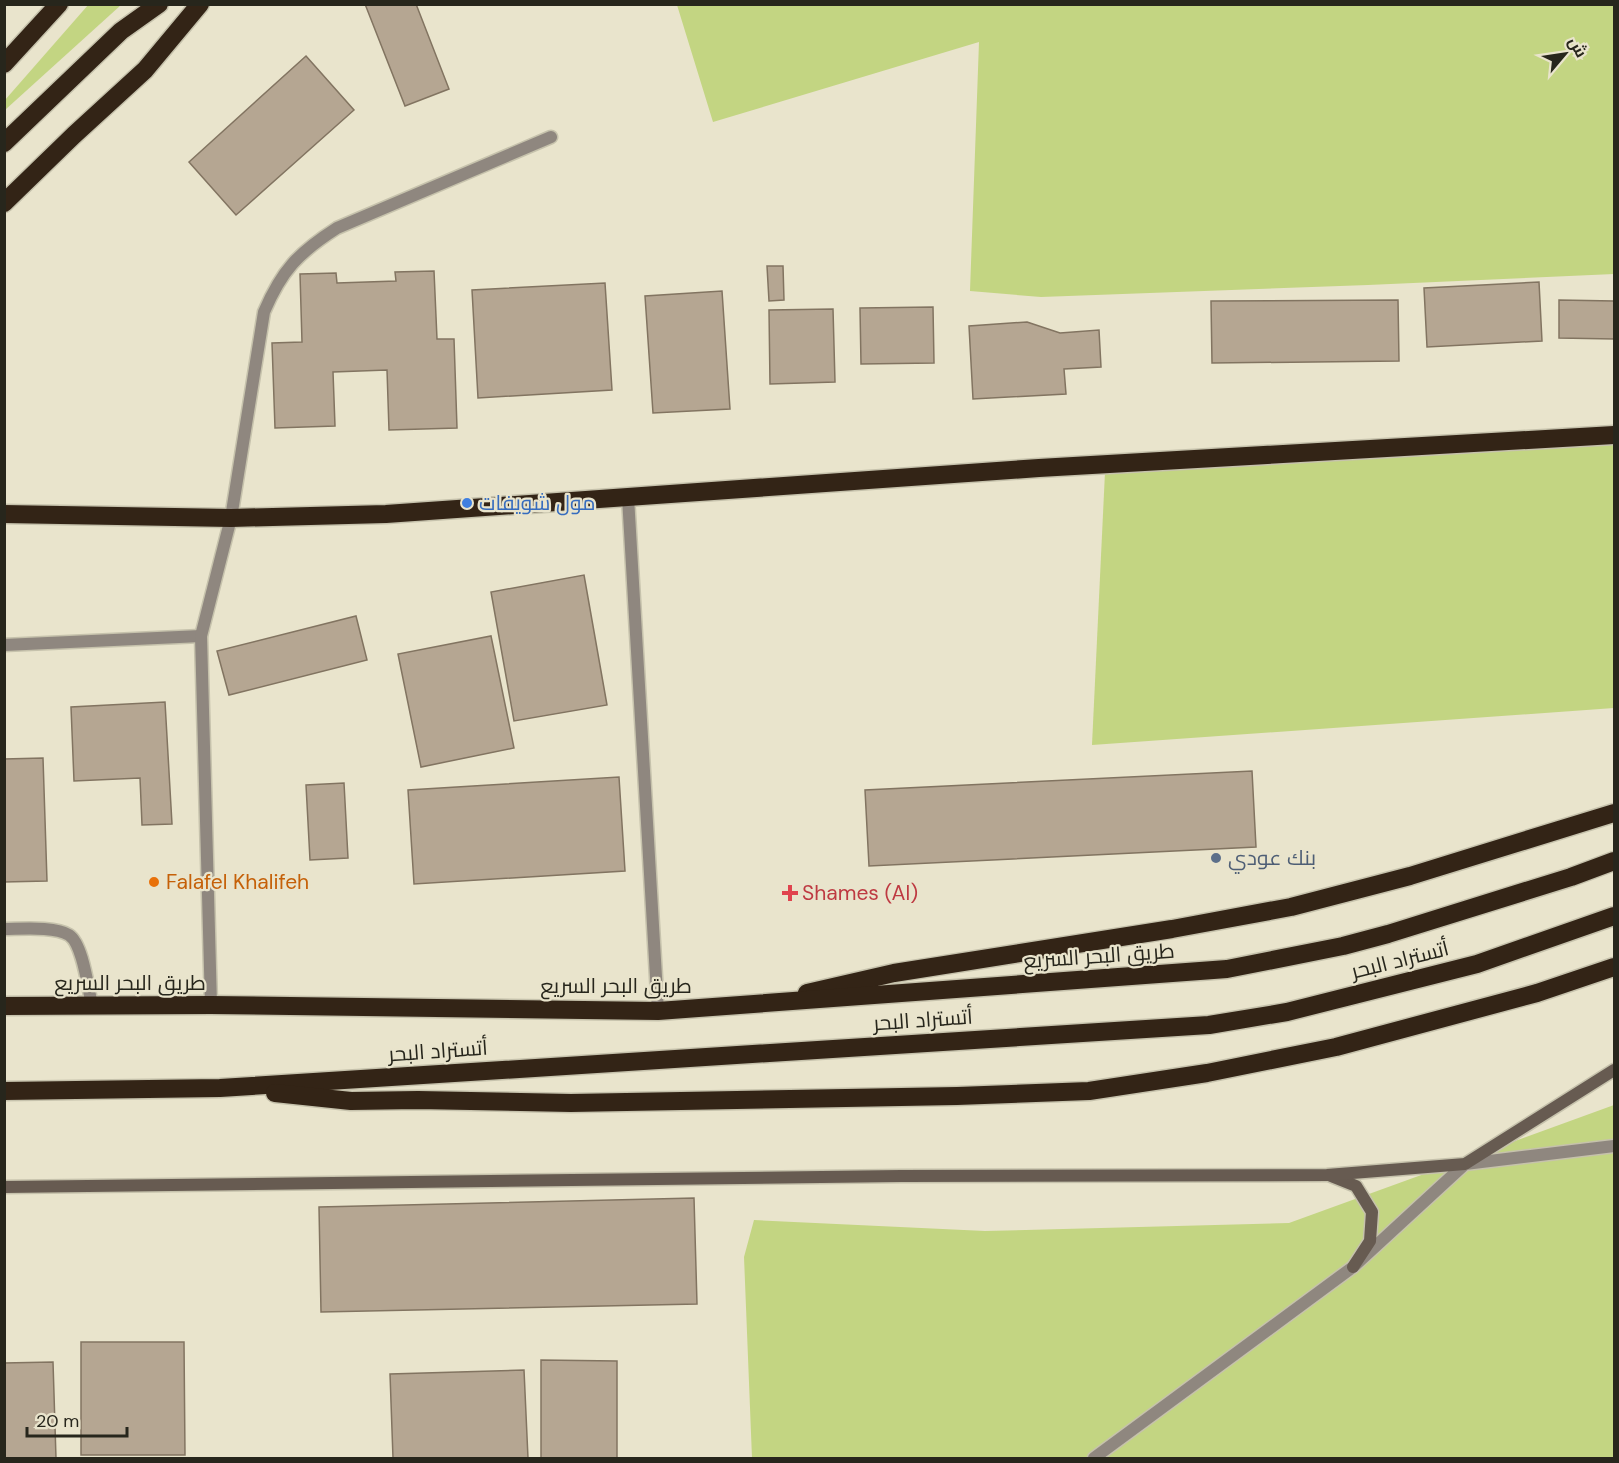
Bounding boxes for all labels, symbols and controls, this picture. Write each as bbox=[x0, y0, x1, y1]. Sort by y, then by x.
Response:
north arrow bbox=[1535, 24, 1595, 84]
text: ش bbox=[1564, 33, 1592, 61]
place label: مول شويفات bbox=[479, 489, 596, 517]
marker: مول شويفات bbox=[460, 496, 474, 510]
place label: بنك عودي bbox=[1228, 844, 1316, 874]
marker: بنك عودي bbox=[1209, 851, 1223, 865]
place label: Falafel Khalifeh bbox=[166, 868, 309, 896]
marker: Falafel Khalifeh bbox=[147, 875, 161, 889]
place label: Shames (Al) bbox=[802, 879, 918, 907]
marker: Shames (Al) bbox=[783, 886, 797, 900]
street label: أتستراد البحر bbox=[1347, 934, 1452, 986]
street label: طريق البحر السريع bbox=[1022, 937, 1176, 975]
street label: طريق البحر السريع bbox=[54, 969, 206, 997]
street label: طريق البحر السريع bbox=[540, 972, 692, 1000]
street label: أتستراد البحر bbox=[871, 1003, 974, 1038]
street label: أتستراد البحر bbox=[386, 1034, 489, 1069]
scale bar bbox=[27, 1400, 128, 1438]
text: 20 m bbox=[36, 1409, 79, 1433]

